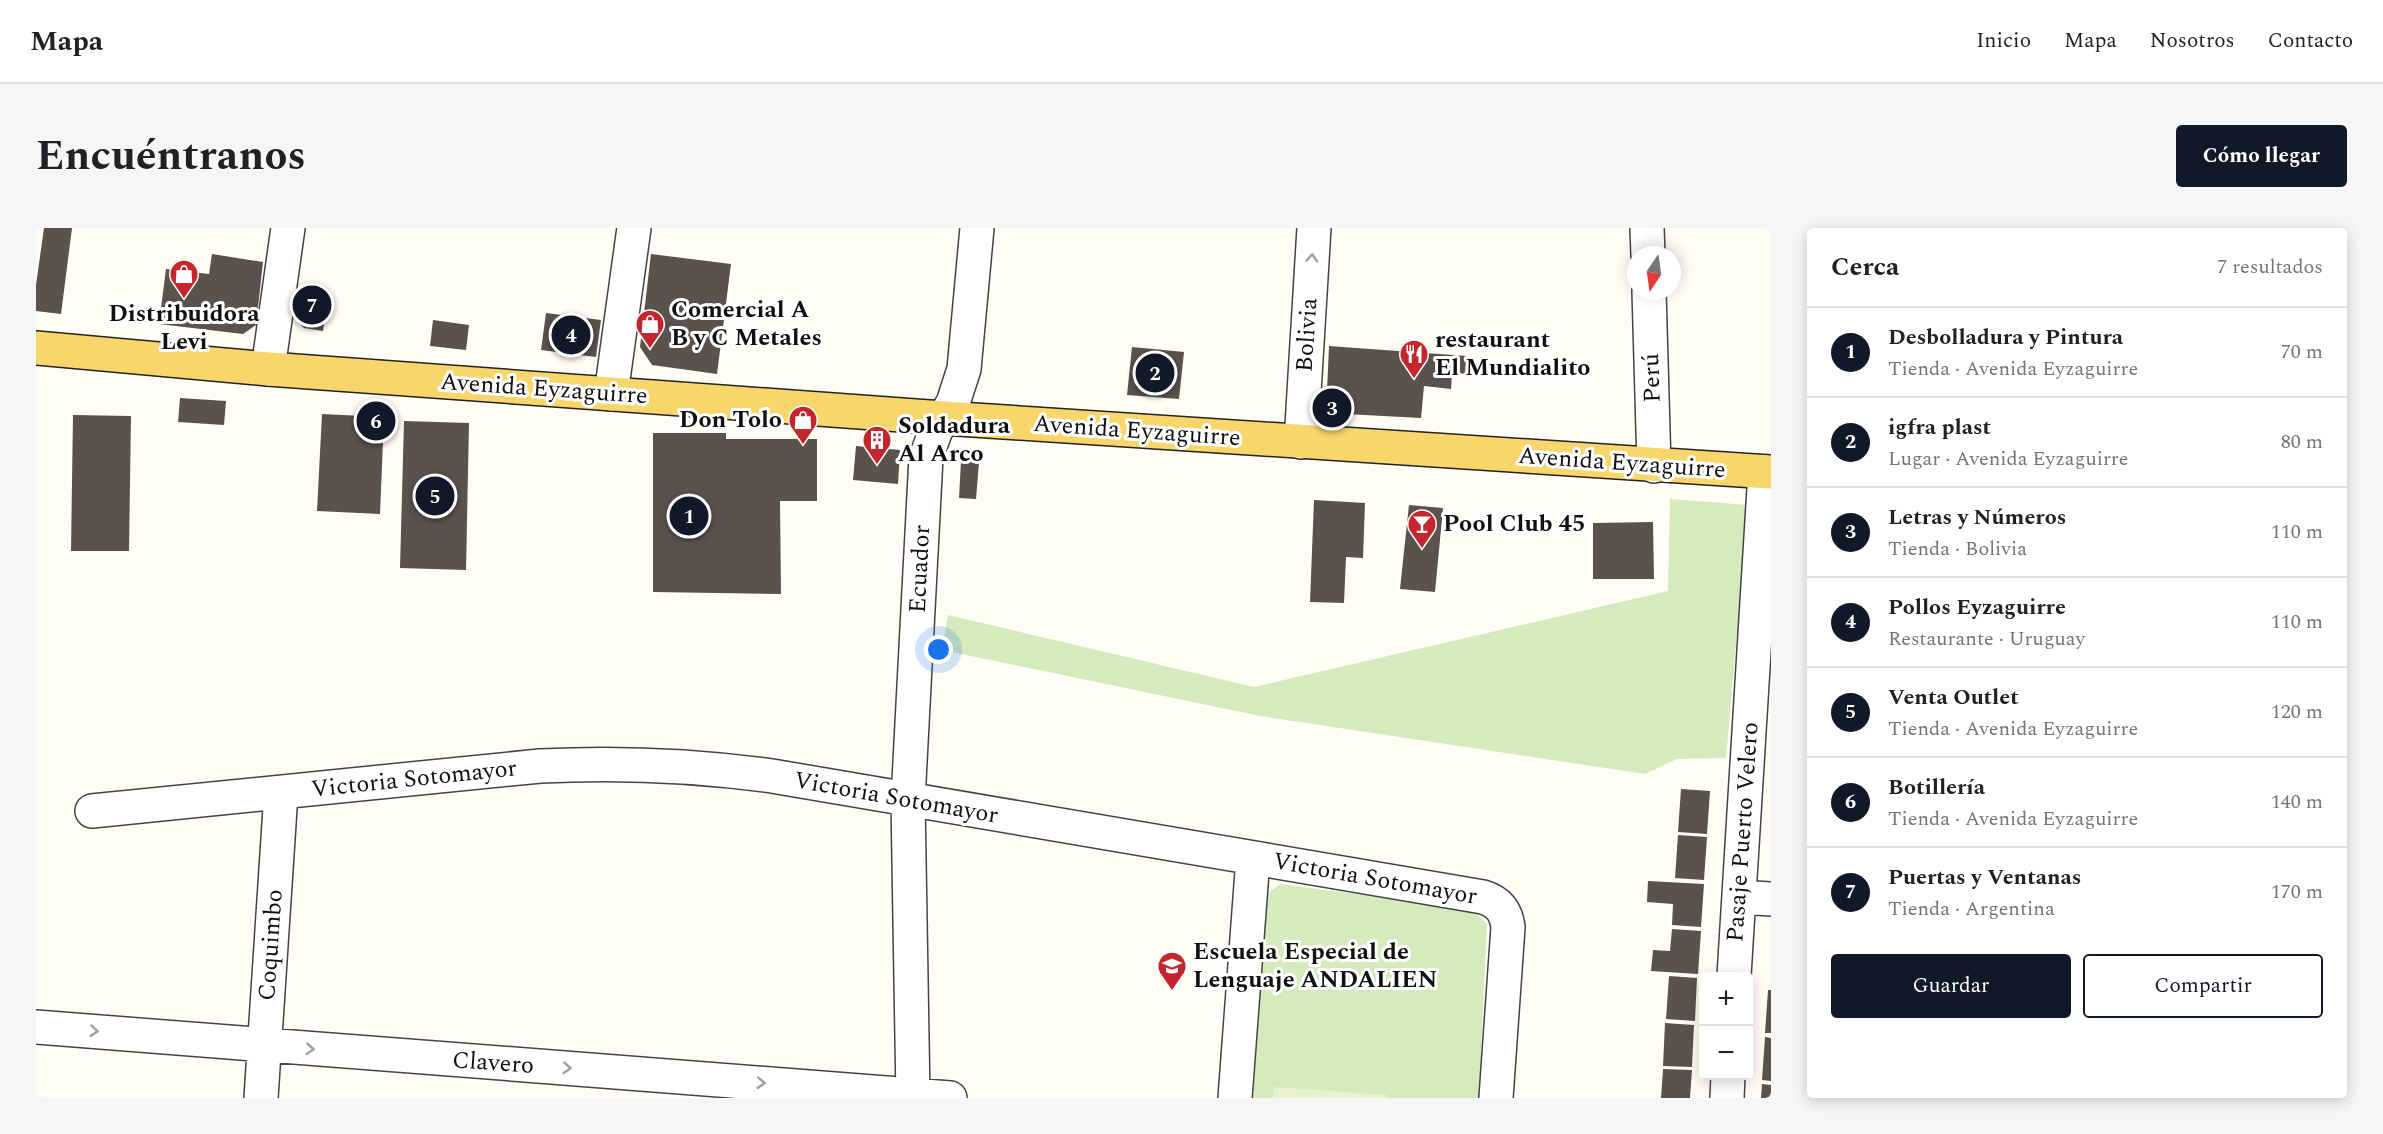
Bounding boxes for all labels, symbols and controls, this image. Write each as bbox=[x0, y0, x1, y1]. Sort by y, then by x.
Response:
text: Mapa bbox=[30, 20, 103, 63]
text: Inicio bbox=[1976, 25, 2031, 57]
text: Mapa bbox=[2064, 25, 2117, 57]
text: Nosotros bbox=[2150, 25, 2235, 57]
text: Contacto bbox=[2268, 25, 2353, 57]
text: Encuéntranos bbox=[36, 125, 306, 188]
button: Cómo llegar bbox=[2176, 125, 2347, 187]
north arrow bbox=[1627, 246, 1681, 300]
text: Cerca bbox=[1831, 247, 1899, 287]
text: 7 resultados bbox=[2217, 252, 2323, 282]
one-way arrow bbox=[1305, 253, 1318, 262]
shop icon: Distribuidora Levi bbox=[168, 258, 200, 300]
pin: 7 bbox=[292, 282, 332, 328]
place label: Comercial A B y C Metales bbox=[671, 292, 822, 356]
place label: Distribuidora Levi bbox=[108, 296, 260, 360]
street label: Bolivia bbox=[1286, 296, 1328, 373]
shop icon: Comercial A B y C Metales bbox=[634, 308, 666, 350]
pin: 4 bbox=[552, 312, 590, 358]
text: Desbolladura y Pintura bbox=[1888, 321, 2123, 354]
place label: restaurant El Mundialito bbox=[1435, 322, 1590, 386]
text: 1 bbox=[1845, 337, 1856, 367]
text: 70 m bbox=[2281, 337, 2323, 367]
restaurant icon: restaurant El Mundialito bbox=[1398, 338, 1430, 380]
pin: 2 bbox=[1136, 350, 1174, 396]
street label: Perú bbox=[1633, 353, 1671, 403]
text: Tienda · Avenida Eyzaguirre bbox=[1888, 354, 2138, 384]
street label: Avenida Eyzaguirre bbox=[439, 364, 649, 414]
pin: 3 bbox=[1312, 386, 1352, 430]
pin: 6 bbox=[356, 398, 396, 444]
place label: Don Tolo bbox=[679, 402, 782, 438]
shop icon: Don Tolo bbox=[787, 404, 819, 446]
street label: Avenida Eyzaguirre bbox=[1032, 406, 1242, 456]
place label: Soldadura Al Arco bbox=[898, 408, 1011, 472]
text: igfra plast bbox=[1888, 411, 1991, 444]
building icon: Soldadura Al Arco bbox=[861, 424, 893, 466]
text: 2 bbox=[1845, 427, 1856, 457]
text: 80 m bbox=[2281, 427, 2323, 457]
street label: Avenida Eyzaguirre bbox=[1517, 438, 1727, 488]
text: Lugar · Avenida Eyzaguirre bbox=[1888, 444, 2128, 474]
pin: 5 bbox=[416, 474, 454, 518]
pin: 1 bbox=[670, 494, 708, 538]
text: Letras y Números bbox=[1888, 501, 2066, 534]
place label: Pool Club 45 bbox=[1443, 506, 1585, 542]
bar icon: Pool Club 45 bbox=[1406, 508, 1438, 550]
text: 3 bbox=[1845, 517, 1856, 547]
text: 110 m bbox=[2271, 517, 2323, 547]
street label: Ecuador bbox=[900, 524, 940, 614]
text: Tienda · Bolivia bbox=[1888, 534, 2027, 564]
text: Pollos Eyzaguirre bbox=[1888, 591, 2066, 624]
text: 4 bbox=[1845, 607, 1856, 637]
text: 110 m bbox=[2271, 607, 2323, 637]
text: Restaurante · Uruguay bbox=[1888, 624, 2085, 654]
your location bbox=[924, 635, 953, 664]
text: Venta Outlet bbox=[1888, 681, 2019, 714]
text: 5 bbox=[1845, 697, 1856, 727]
text: 120 m bbox=[2271, 697, 2323, 727]
text: Tienda · Avenida Eyzaguirre bbox=[1888, 714, 2138, 744]
street label: Pasaje Puerto Velero bbox=[1717, 721, 1769, 943]
street label: Victoria Sotomayor bbox=[309, 750, 519, 808]
street label: Victoria Sotomayor bbox=[791, 762, 1001, 834]
text: Botillería bbox=[1888, 771, 1985, 804]
text: 6 bbox=[1845, 787, 1856, 817]
text: 140 m bbox=[2271, 787, 2323, 817]
text: Tienda · Avenida Eyzaguirre bbox=[1888, 804, 2138, 834]
street label: Victoria Sotomayor bbox=[1270, 843, 1480, 915]
text: Puertas y Ventanas bbox=[1888, 861, 2081, 894]
text: 7 bbox=[1845, 877, 1856, 907]
text: 170 m bbox=[2271, 877, 2323, 907]
street label: Coquimbo bbox=[249, 888, 293, 1002]
text: Tienda · Argentina bbox=[1888, 894, 2055, 924]
place label: Escuela Especial de Lenguaje ANDALIEN bbox=[1193, 934, 1437, 998]
school or university icon: Escuela Especial de Lenguaje ANDALIEN bbox=[1156, 950, 1188, 992]
button: Guardar bbox=[1831, 954, 2071, 1018]
button: Compartir bbox=[2083, 954, 2323, 1018]
map controls bbox=[1699, 972, 1753, 1080]
button: + bbox=[1699, 972, 1753, 1026]
one-way arrow bbox=[90, 1024, 99, 1037]
button: − bbox=[1699, 1026, 1753, 1080]
one-way arrow bbox=[305, 1042, 314, 1055]
street label: Clavero bbox=[451, 1042, 535, 1084]
one-way arrow bbox=[562, 1062, 571, 1075]
one-way arrow bbox=[757, 1077, 766, 1090]

